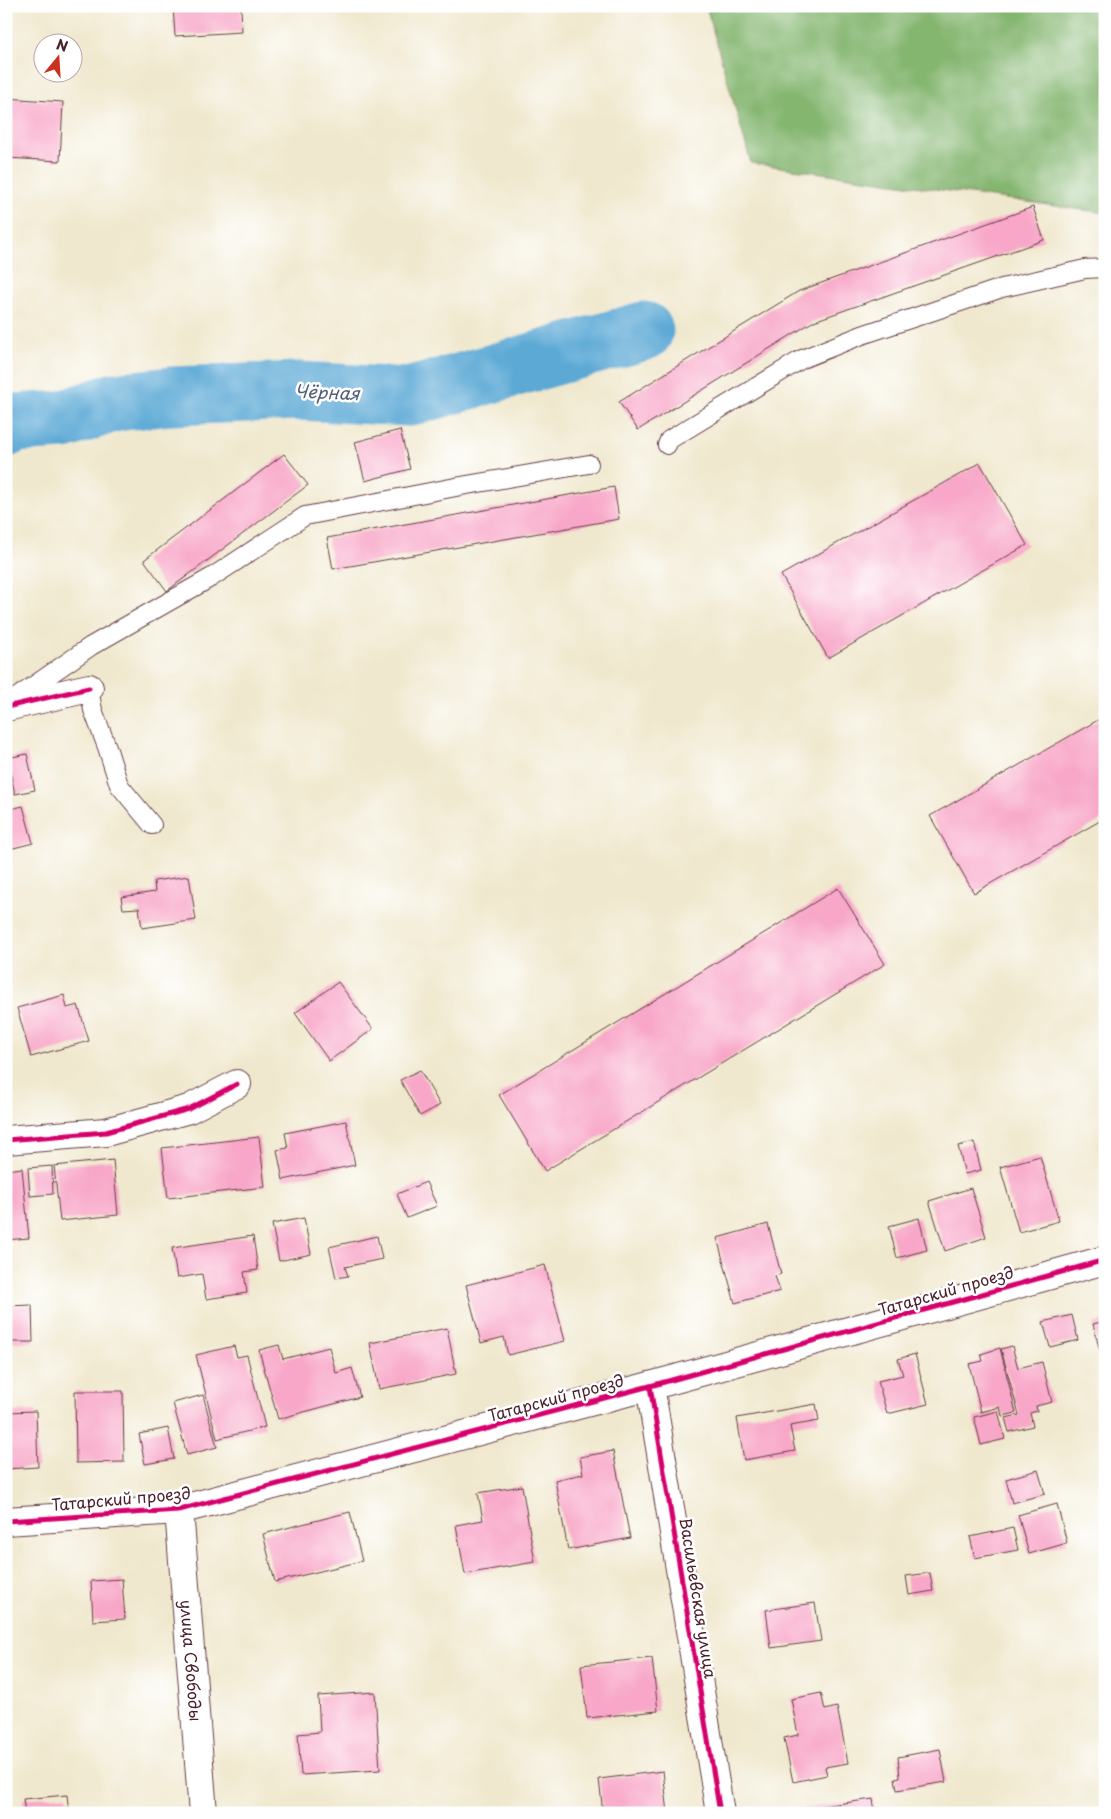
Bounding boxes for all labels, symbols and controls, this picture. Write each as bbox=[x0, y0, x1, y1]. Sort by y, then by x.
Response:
north arrow bbox=[32, 32, 82, 82]
text: N bbox=[54, 33, 71, 57]
water label: Чёрная bbox=[294, 377, 361, 406]
street label: Татарский проезд bbox=[875, 1259, 1016, 1321]
street label: Татарский проезд bbox=[485, 1367, 626, 1427]
street label: Татарский проезд bbox=[50, 1480, 192, 1516]
street label: Васильевская улица bbox=[674, 1516, 724, 1680]
street label: улица Свободы bbox=[175, 1599, 209, 1722]

